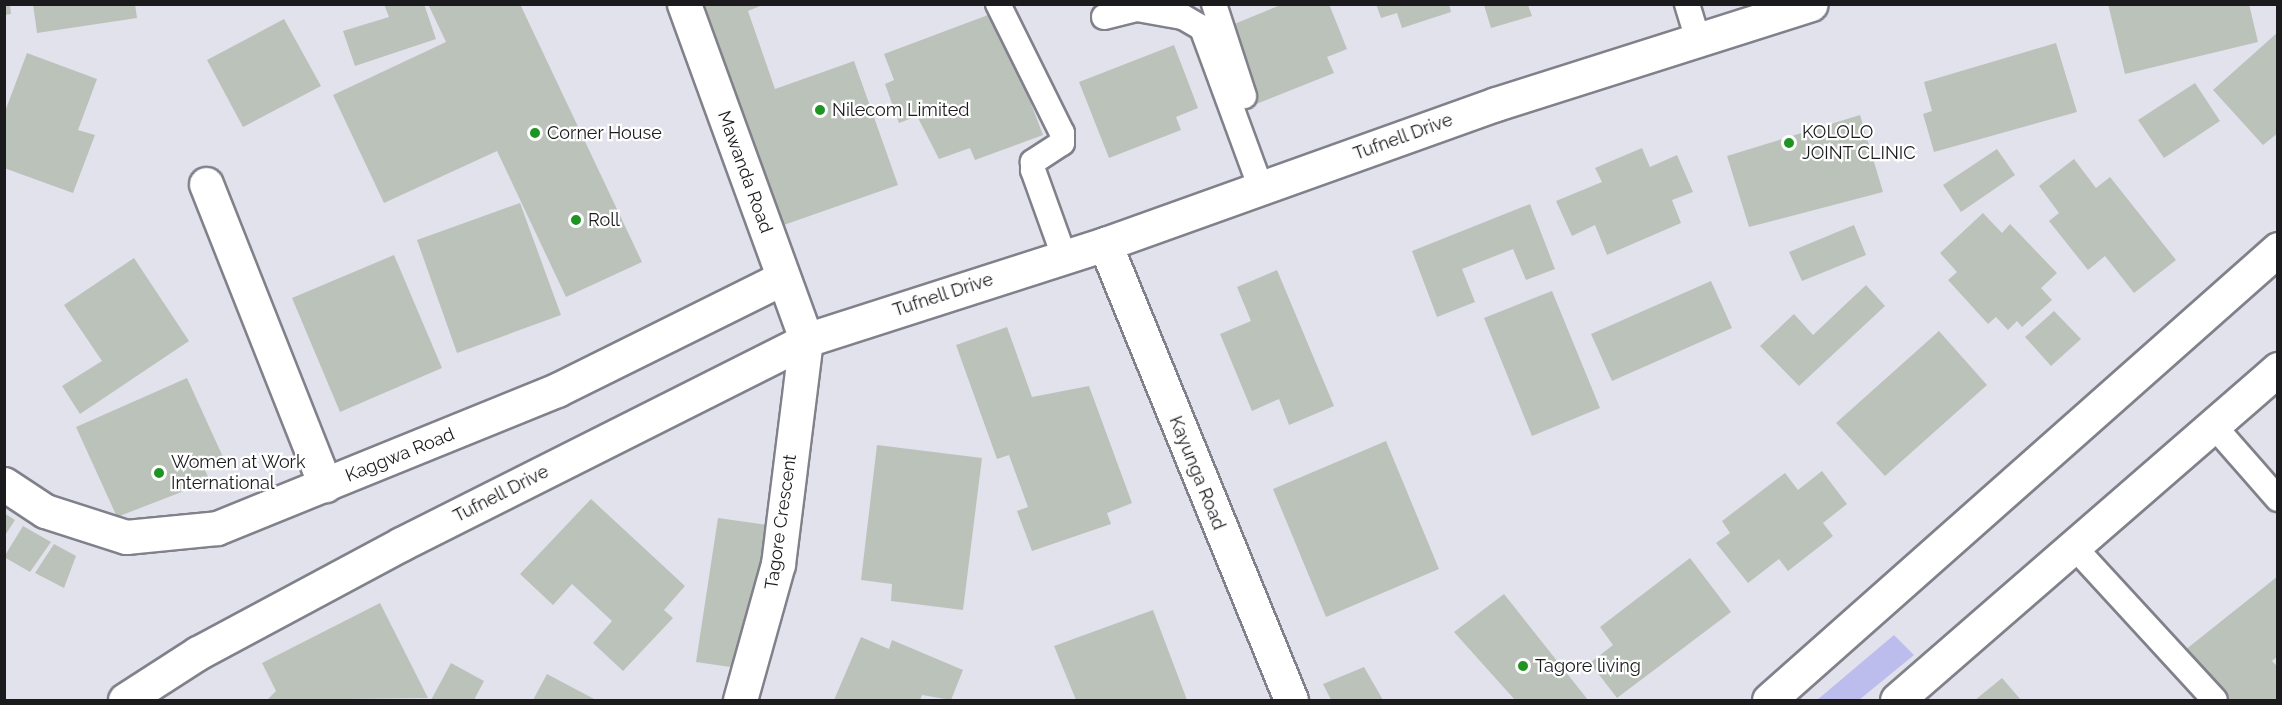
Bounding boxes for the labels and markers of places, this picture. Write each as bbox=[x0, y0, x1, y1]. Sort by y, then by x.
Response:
place label: Nilecom Limited bbox=[832, 99, 969, 121]
marker: Nilecom Limited bbox=[813, 103, 827, 117]
place label: Corner House bbox=[547, 122, 662, 144]
place label: KOLOLO JOINT CLINIC bbox=[1802, 122, 1916, 164]
marker: Corner House bbox=[528, 126, 542, 140]
marker: KOLOLO JOINT CLINIC bbox=[1780, 134, 1798, 152]
place label: Roll bbox=[588, 209, 620, 231]
marker: Roll bbox=[569, 213, 583, 227]
place label: Women at Work International bbox=[171, 452, 306, 494]
marker: Women at Work International bbox=[152, 466, 166, 480]
place label: Tagore living bbox=[1535, 655, 1641, 677]
marker: Tagore living bbox=[1516, 659, 1530, 673]

